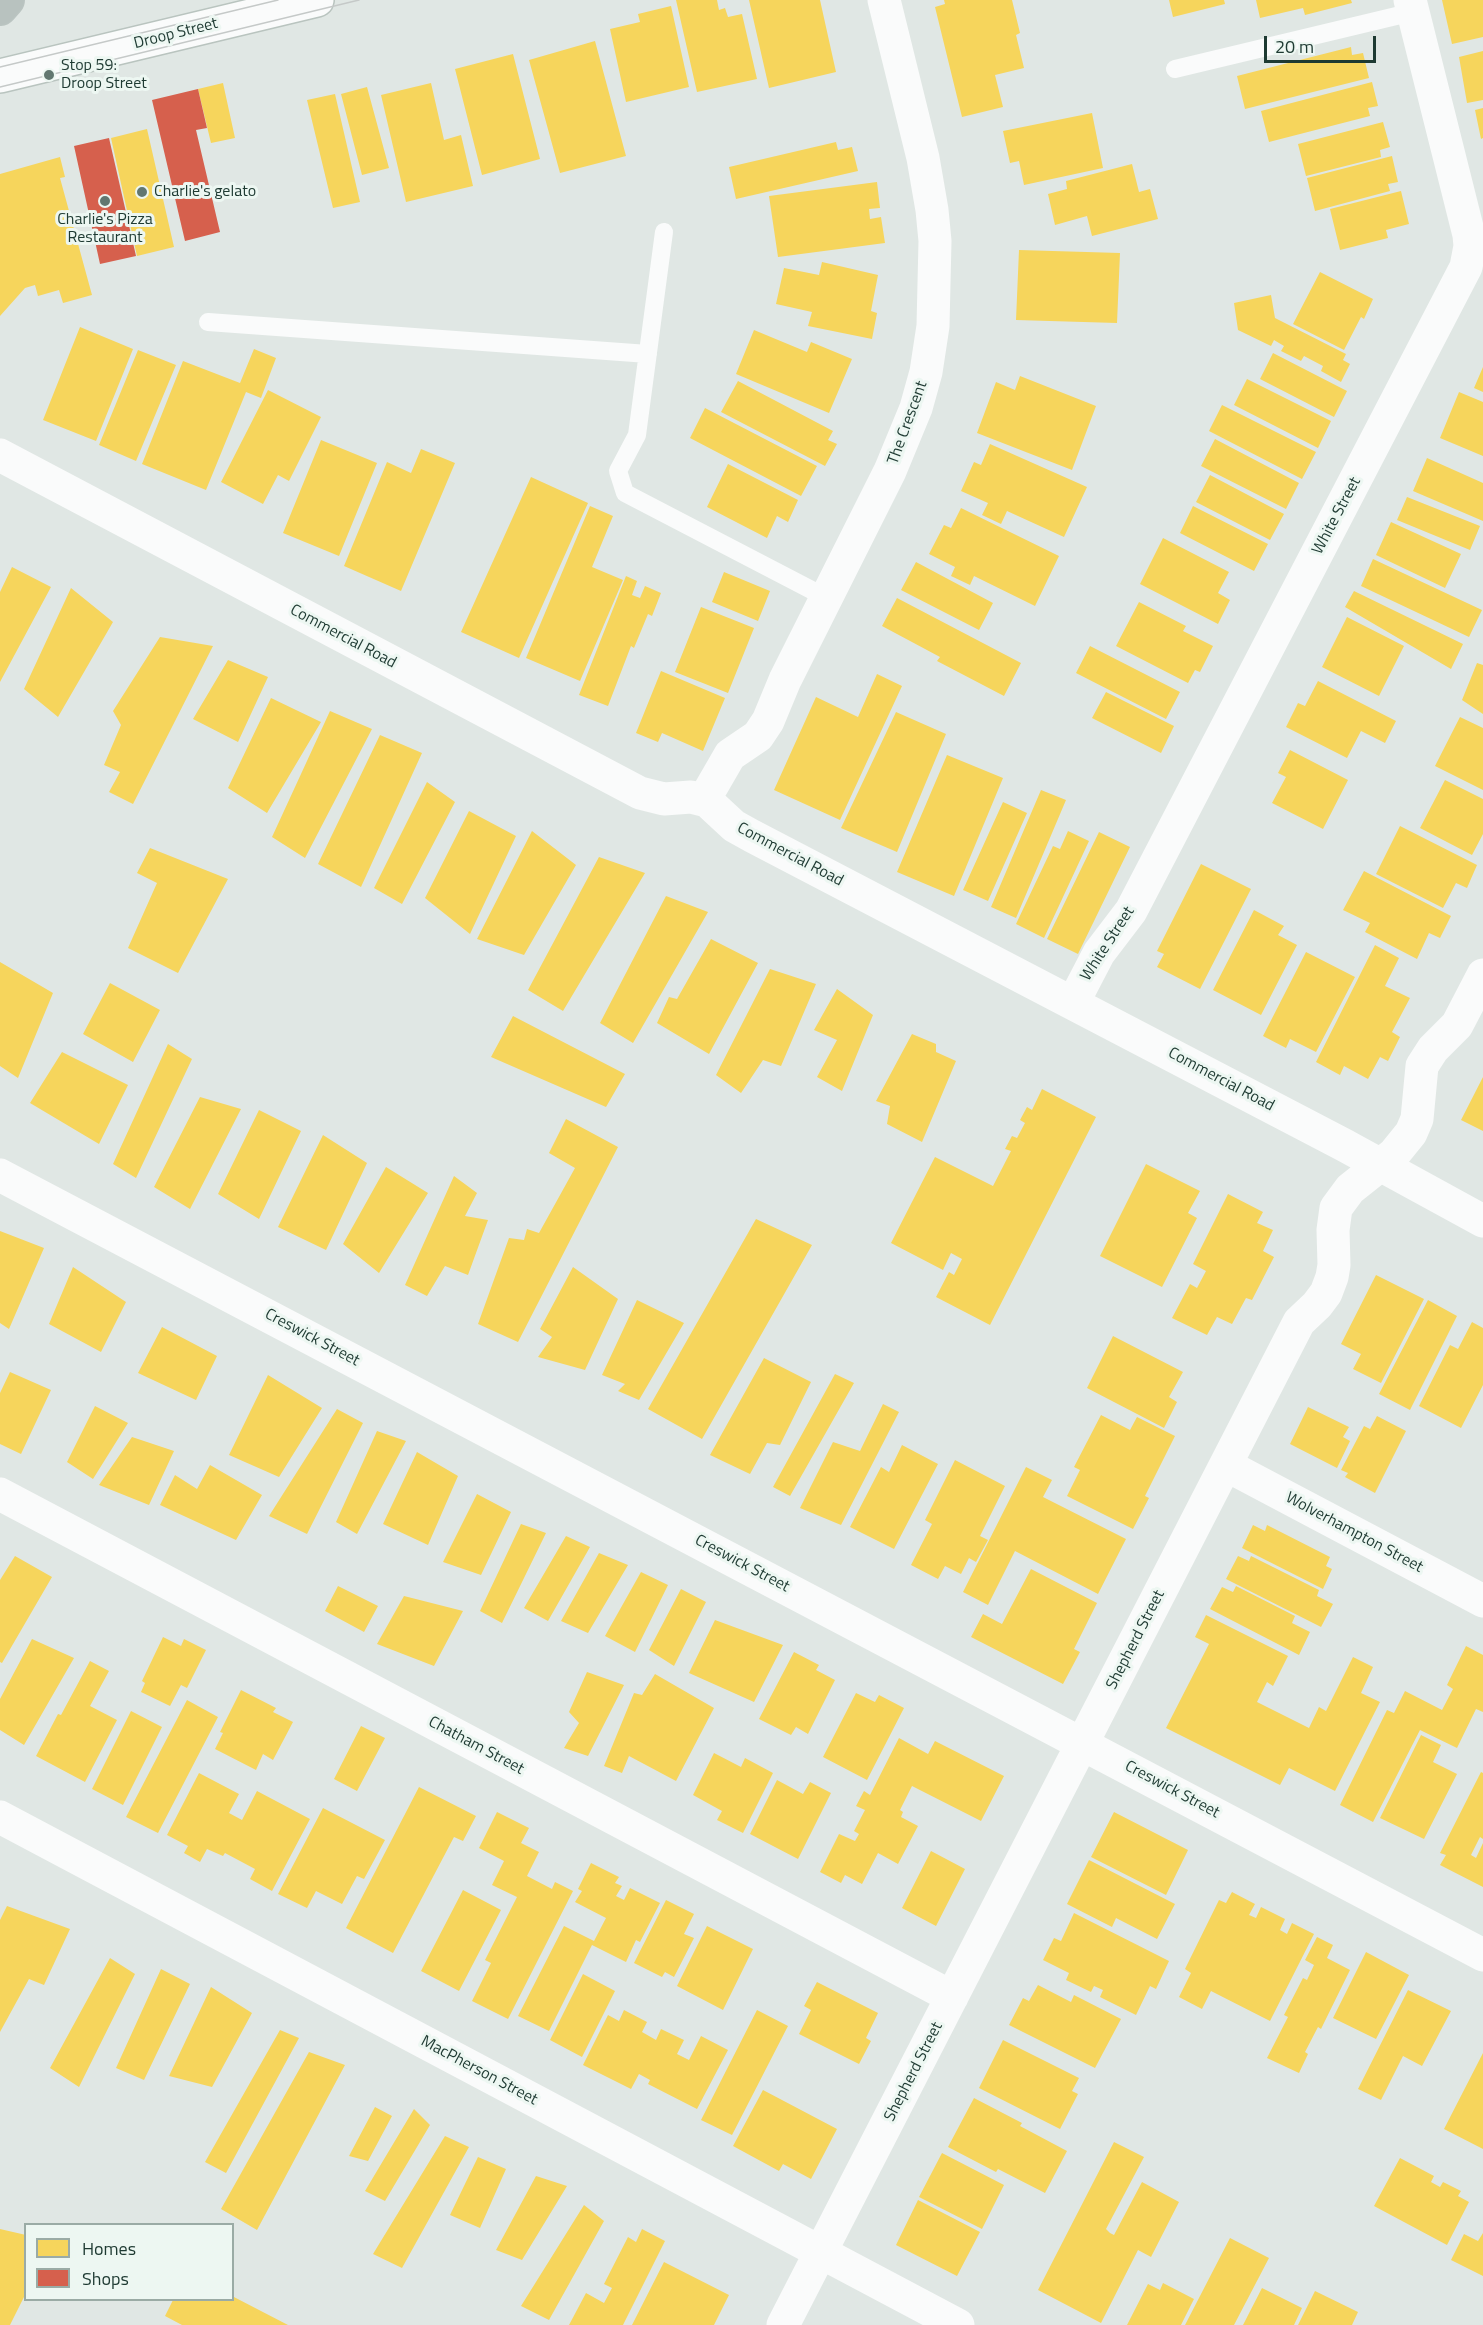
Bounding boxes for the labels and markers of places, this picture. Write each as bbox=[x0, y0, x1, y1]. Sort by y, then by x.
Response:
place label: Stop 59: Droop Street bbox=[61, 56, 147, 94]
marker: Stop 59: Droop Street bbox=[42, 68, 56, 82]
place label: Charlie's gelato bbox=[154, 182, 256, 202]
marker: Charlie's gelato bbox=[135, 185, 149, 199]
marker: Charlie's Pizza Restaurant bbox=[98, 194, 112, 208]
place label: Charlie's Pizza Restaurant bbox=[57, 210, 153, 248]

